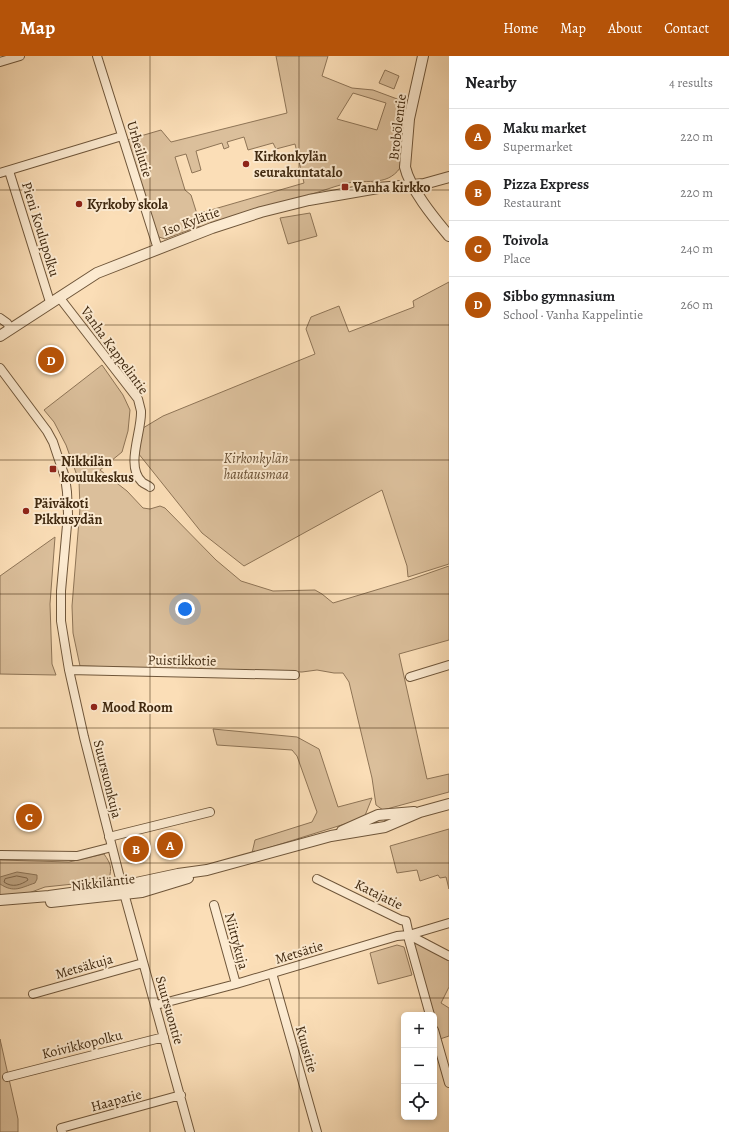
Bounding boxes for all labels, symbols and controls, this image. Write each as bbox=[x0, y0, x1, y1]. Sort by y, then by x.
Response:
text: Map bbox=[20, 15, 55, 41]
text: Home bbox=[503, 19, 538, 38]
text: Map bbox=[560, 19, 586, 38]
text: About bbox=[608, 19, 642, 38]
text: Contact bbox=[664, 19, 709, 38]
text: Nearby bbox=[465, 71, 516, 94]
text: 4 results bbox=[669, 74, 713, 91]
street label: Brobölentie bbox=[384, 93, 411, 161]
text: Maku market bbox=[503, 118, 587, 138]
street label: Urheilutie bbox=[122, 119, 157, 180]
text: A bbox=[474, 128, 482, 145]
text: 220 m bbox=[680, 128, 713, 145]
text: Supermarket bbox=[503, 138, 573, 155]
place label: Kirkonkylän seurakuntatalo bbox=[254, 147, 343, 182]
marker: Kirkonkylän seurakuntatalo bbox=[241, 159, 251, 169]
text: Pizza Express bbox=[503, 174, 589, 194]
place label: Vanha kirkko bbox=[352, 178, 431, 197]
street label: Pieni Koulupolku bbox=[17, 179, 64, 279]
marker: Vanha kirkko bbox=[340, 182, 350, 192]
text: B bbox=[474, 184, 482, 201]
text: 220 m bbox=[680, 184, 713, 201]
text: Restaurant bbox=[503, 194, 561, 211]
place label: Kyrkoby skola bbox=[87, 195, 169, 214]
marker: Kyrkoby skola bbox=[74, 199, 84, 209]
street label: Iso Kylätie bbox=[160, 202, 222, 241]
text: Toivola bbox=[503, 230, 549, 250]
text: C bbox=[474, 240, 482, 257]
text: 240 m bbox=[681, 240, 713, 257]
text: Place bbox=[503, 250, 531, 267]
text: Sibbo gymnasium bbox=[503, 286, 615, 306]
text: D bbox=[473, 296, 483, 313]
text: 260 m bbox=[680, 296, 713, 313]
street label: Vanha Kappelintie bbox=[76, 302, 153, 398]
text: School · Vanha Kappelintie bbox=[503, 306, 643, 323]
pin: D bbox=[38, 345, 64, 375]
park label: Kirkonkylän hautausmaa bbox=[223, 449, 289, 484]
place label: Nikkilän koulukeskus bbox=[61, 452, 134, 487]
marker: Nikkilän koulukeskus bbox=[48, 464, 58, 474]
place label: Päiväkoti Pikkusydän bbox=[34, 494, 103, 529]
marker: Päiväkoti Pikkusydän bbox=[21, 506, 31, 516]
your location bbox=[175, 599, 195, 619]
street label: Puistikkotie bbox=[147, 650, 217, 671]
place label: Mood Room bbox=[102, 698, 173, 717]
marker: Mood Room bbox=[89, 702, 99, 712]
street label: Suursuonkuja bbox=[89, 738, 127, 821]
pin: C bbox=[16, 802, 42, 832]
pin: A bbox=[157, 830, 183, 860]
pin: B bbox=[123, 834, 149, 864]
street label: Nikkiläntie bbox=[70, 869, 136, 896]
street label: Katajatie bbox=[352, 875, 406, 914]
street label: Niittykuja bbox=[220, 911, 253, 972]
street label: Metsätie bbox=[273, 936, 326, 969]
street label: Metsäkuja bbox=[53, 949, 116, 984]
street label: Suursuontie bbox=[151, 974, 188, 1047]
map controls bbox=[401, 1012, 437, 1120]
button: + bbox=[401, 1012, 437, 1048]
street label: Kuusitie bbox=[291, 1023, 322, 1075]
street label: Koivikkopolku bbox=[40, 1025, 125, 1064]
button: − bbox=[401, 1048, 437, 1084]
button: locate bbox=[401, 1084, 437, 1120]
street label: Haapatie bbox=[89, 1085, 144, 1116]

